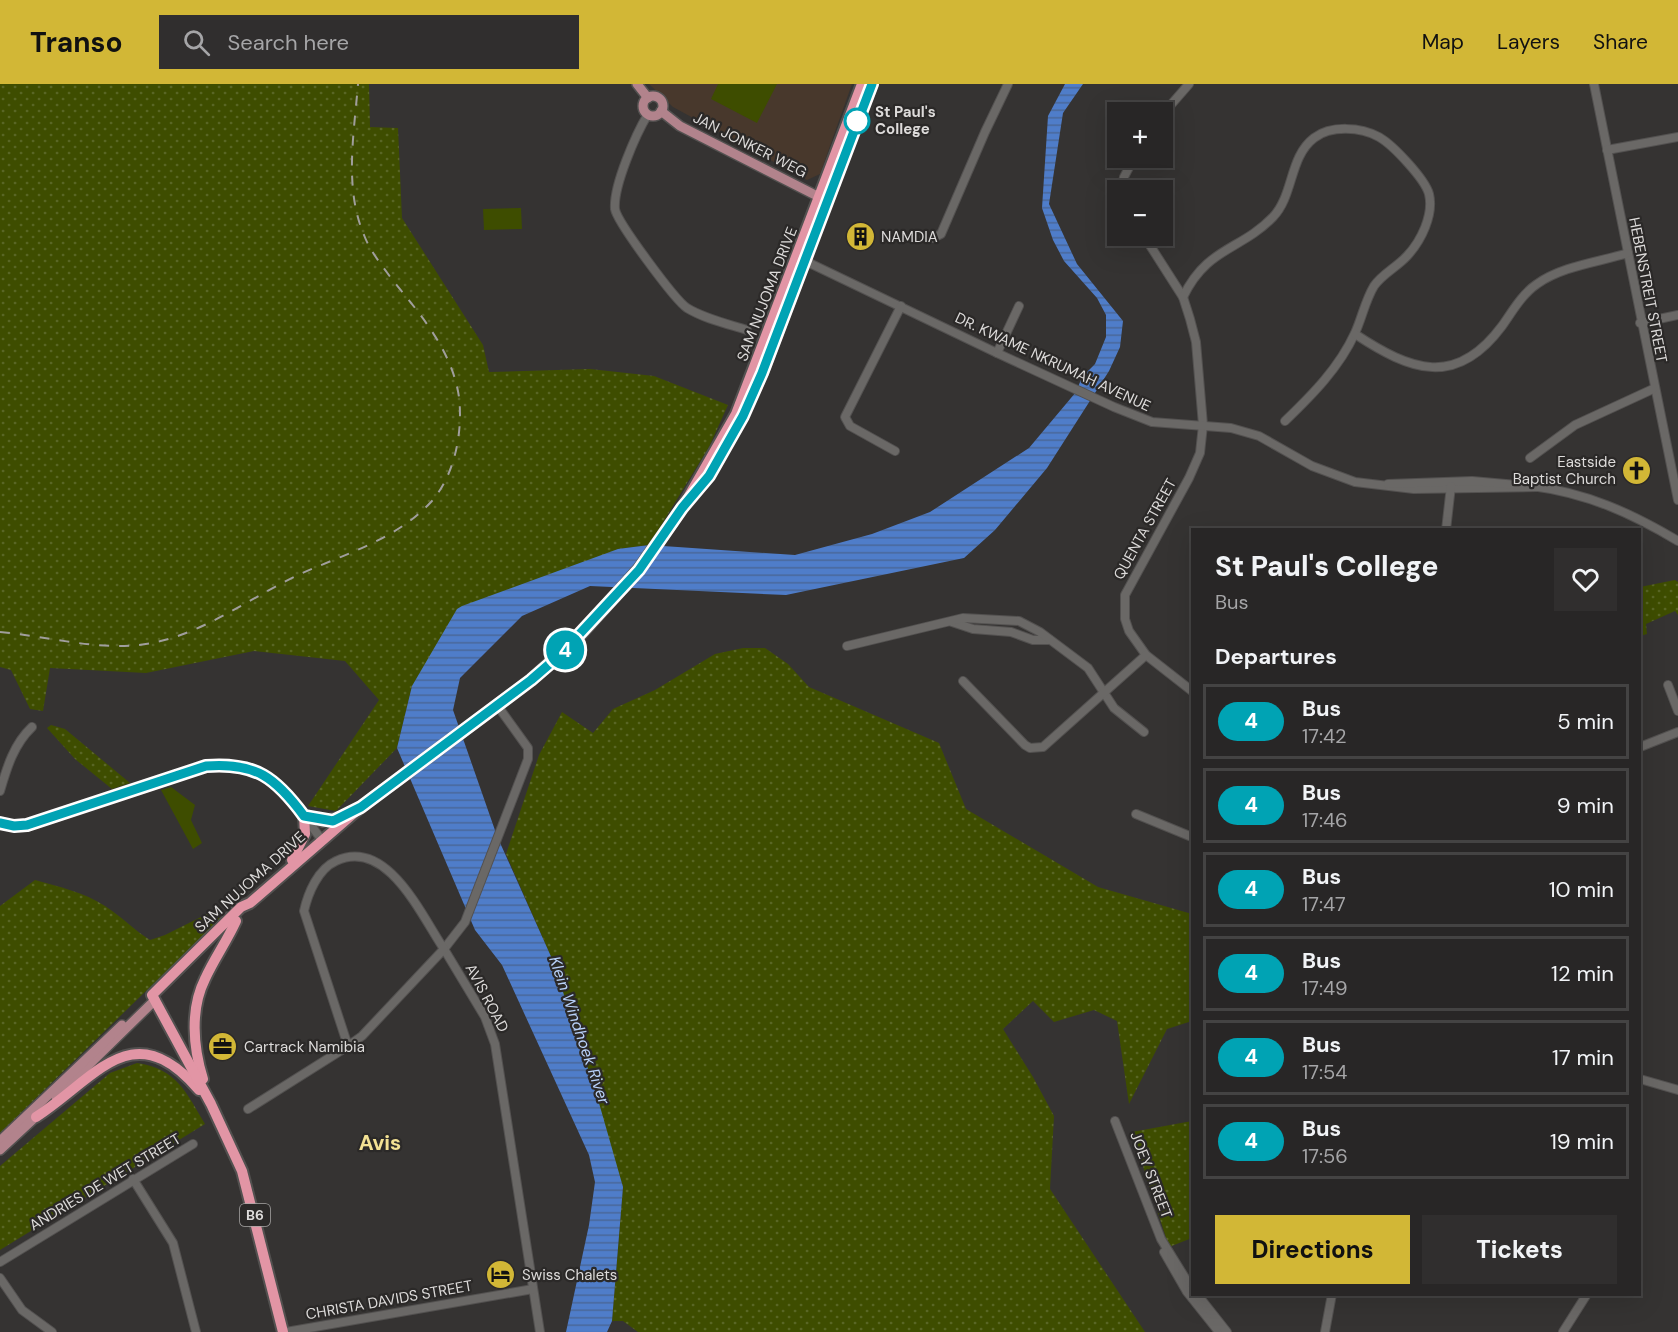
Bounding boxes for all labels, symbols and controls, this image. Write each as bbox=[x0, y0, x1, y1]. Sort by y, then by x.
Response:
search box bbox=[159, 15, 579, 69]
text: Transo bbox=[30, 24, 123, 61]
icon: search bbox=[180, 26, 213, 59]
text: Search here bbox=[228, 28, 349, 57]
text: Map bbox=[1422, 28, 1464, 56]
text: Layers bbox=[1497, 28, 1560, 56]
text: Share bbox=[1593, 28, 1648, 56]
place label: St Paul's College bbox=[875, 102, 936, 139]
map controls bbox=[1107, 102, 1173, 246]
button: + bbox=[1107, 102, 1173, 168]
street label: JAN JONKER WEG bbox=[690, 108, 810, 182]
marker: St Paul's College bbox=[844, 108, 870, 134]
button: − bbox=[1107, 180, 1173, 246]
street label: HEBENSTREIT STREET bbox=[1624, 216, 1672, 364]
building icon: NAMDIA bbox=[844, 221, 876, 253]
street label: SAM NUJOMA DRIVE bbox=[732, 224, 802, 364]
place label: NAMDIA bbox=[881, 227, 938, 247]
street label: DR. KWAME NKRUMAH AVENUE bbox=[952, 308, 1154, 416]
place label: Eastside Baptist Church bbox=[1513, 452, 1616, 489]
church icon: Eastside Baptist Church bbox=[1621, 455, 1653, 487]
street label: QUENTA STREET bbox=[1109, 475, 1181, 583]
text: St Paul's College bbox=[1215, 548, 1438, 585]
button: heart bbox=[1554, 548, 1617, 611]
text: Bus bbox=[1215, 589, 1249, 615]
line badge: 4 bbox=[546, 630, 584, 670]
text: 4 bbox=[558, 636, 572, 664]
text: Departures bbox=[1215, 642, 1337, 671]
text: Bus bbox=[1302, 694, 1341, 723]
text: 4 bbox=[1244, 707, 1258, 735]
text: 5 min bbox=[1557, 707, 1614, 736]
text: 17:42 bbox=[1302, 723, 1347, 749]
text: Bus bbox=[1302, 778, 1341, 807]
text: 4 bbox=[1244, 791, 1258, 819]
text: 9 min bbox=[1557, 791, 1614, 820]
text: 17:46 bbox=[1302, 807, 1348, 833]
street label: SAM NUJOMA DRIVE bbox=[190, 827, 310, 937]
text: Bus bbox=[1302, 862, 1341, 891]
text: 4 bbox=[1244, 875, 1258, 903]
text: 10 min bbox=[1549, 875, 1614, 904]
text: 17:47 bbox=[1302, 891, 1346, 917]
text: Bus bbox=[1302, 946, 1341, 975]
water label: Klein Windhoek River bbox=[544, 953, 615, 1108]
text: 4 bbox=[1244, 959, 1258, 987]
text: 12 min bbox=[1551, 959, 1614, 988]
street label: AVIS ROAD bbox=[461, 960, 513, 1036]
text: 17:49 bbox=[1302, 975, 1348, 1001]
text: Bus bbox=[1302, 1030, 1341, 1059]
office icon: Cartrack Namibia bbox=[207, 1031, 239, 1063]
place label: Cartrack Namibia bbox=[244, 1037, 365, 1057]
text: 4 bbox=[1244, 1043, 1258, 1071]
text: 17 min bbox=[1552, 1043, 1614, 1072]
text: 17:54 bbox=[1302, 1059, 1347, 1085]
text: Bus bbox=[1302, 1114, 1341, 1143]
text: 4 bbox=[1244, 1127, 1258, 1155]
text: 19 min bbox=[1550, 1127, 1614, 1156]
street label: ANDRIES DE WET STREET bbox=[25, 1129, 185, 1235]
district label: Avis bbox=[359, 1129, 401, 1157]
street label: JOEY STREET bbox=[1125, 1129, 1177, 1221]
text: 17:56 bbox=[1302, 1143, 1348, 1169]
road number: B6 bbox=[240, 1204, 270, 1226]
button: Directions bbox=[1215, 1215, 1410, 1284]
button: Tickets bbox=[1422, 1215, 1617, 1284]
hotel icon: Swiss Chalets bbox=[485, 1259, 517, 1291]
place label: Swiss Chalets bbox=[522, 1265, 617, 1285]
street label: CHRISTA DAVIDS STREET bbox=[304, 1275, 474, 1325]

